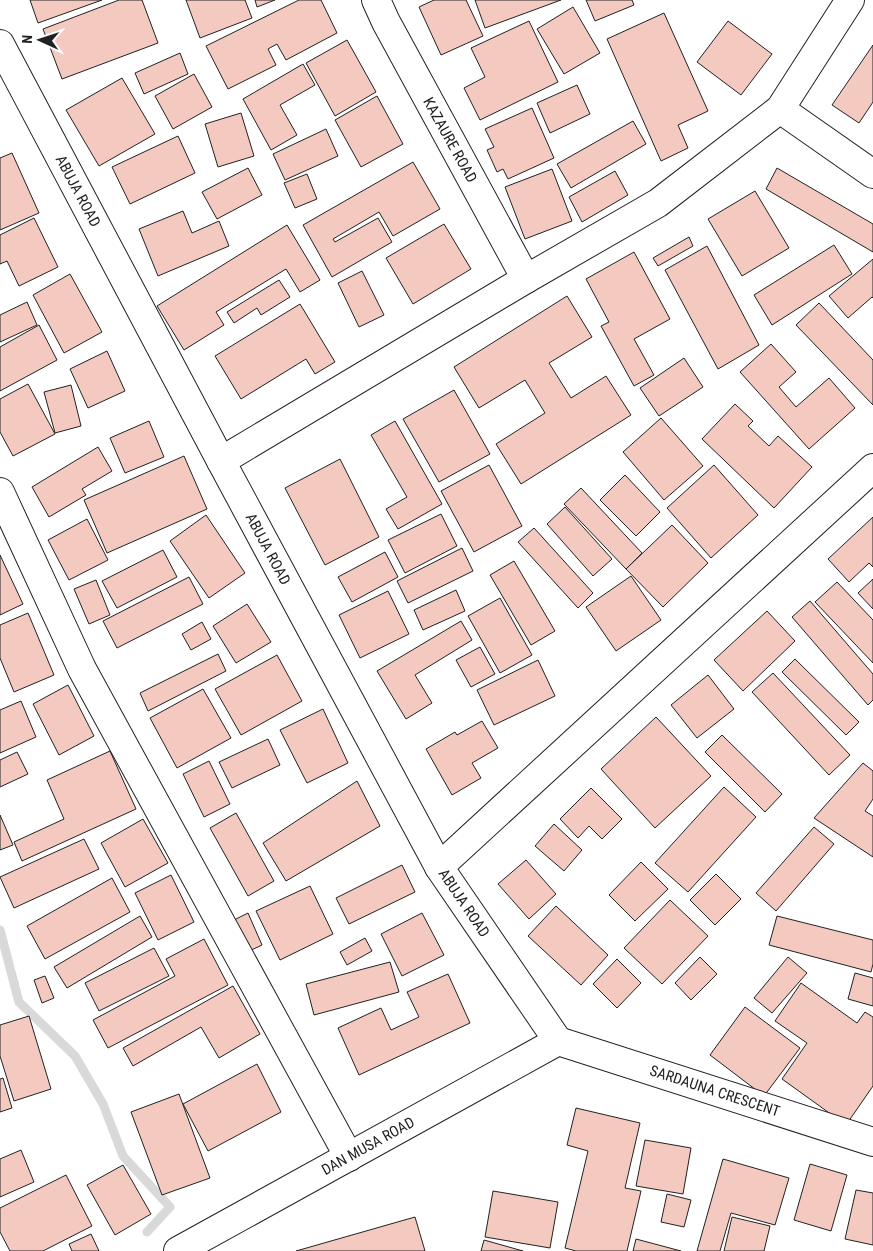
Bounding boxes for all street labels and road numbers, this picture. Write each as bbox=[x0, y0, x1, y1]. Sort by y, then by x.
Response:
street label: KAZAURE ROAD bbox=[419, 94, 481, 186]
street label: ABUJA ROAD bbox=[52, 152, 104, 230]
street label: ABUJA ROAD bbox=[242, 510, 294, 588]
street label: ABUJA ROAD bbox=[435, 865, 493, 941]
street label: SARDAUNA CRESCENT bbox=[648, 1061, 783, 1121]
street label: DAN MUSA ROAD bbox=[318, 1113, 418, 1179]

